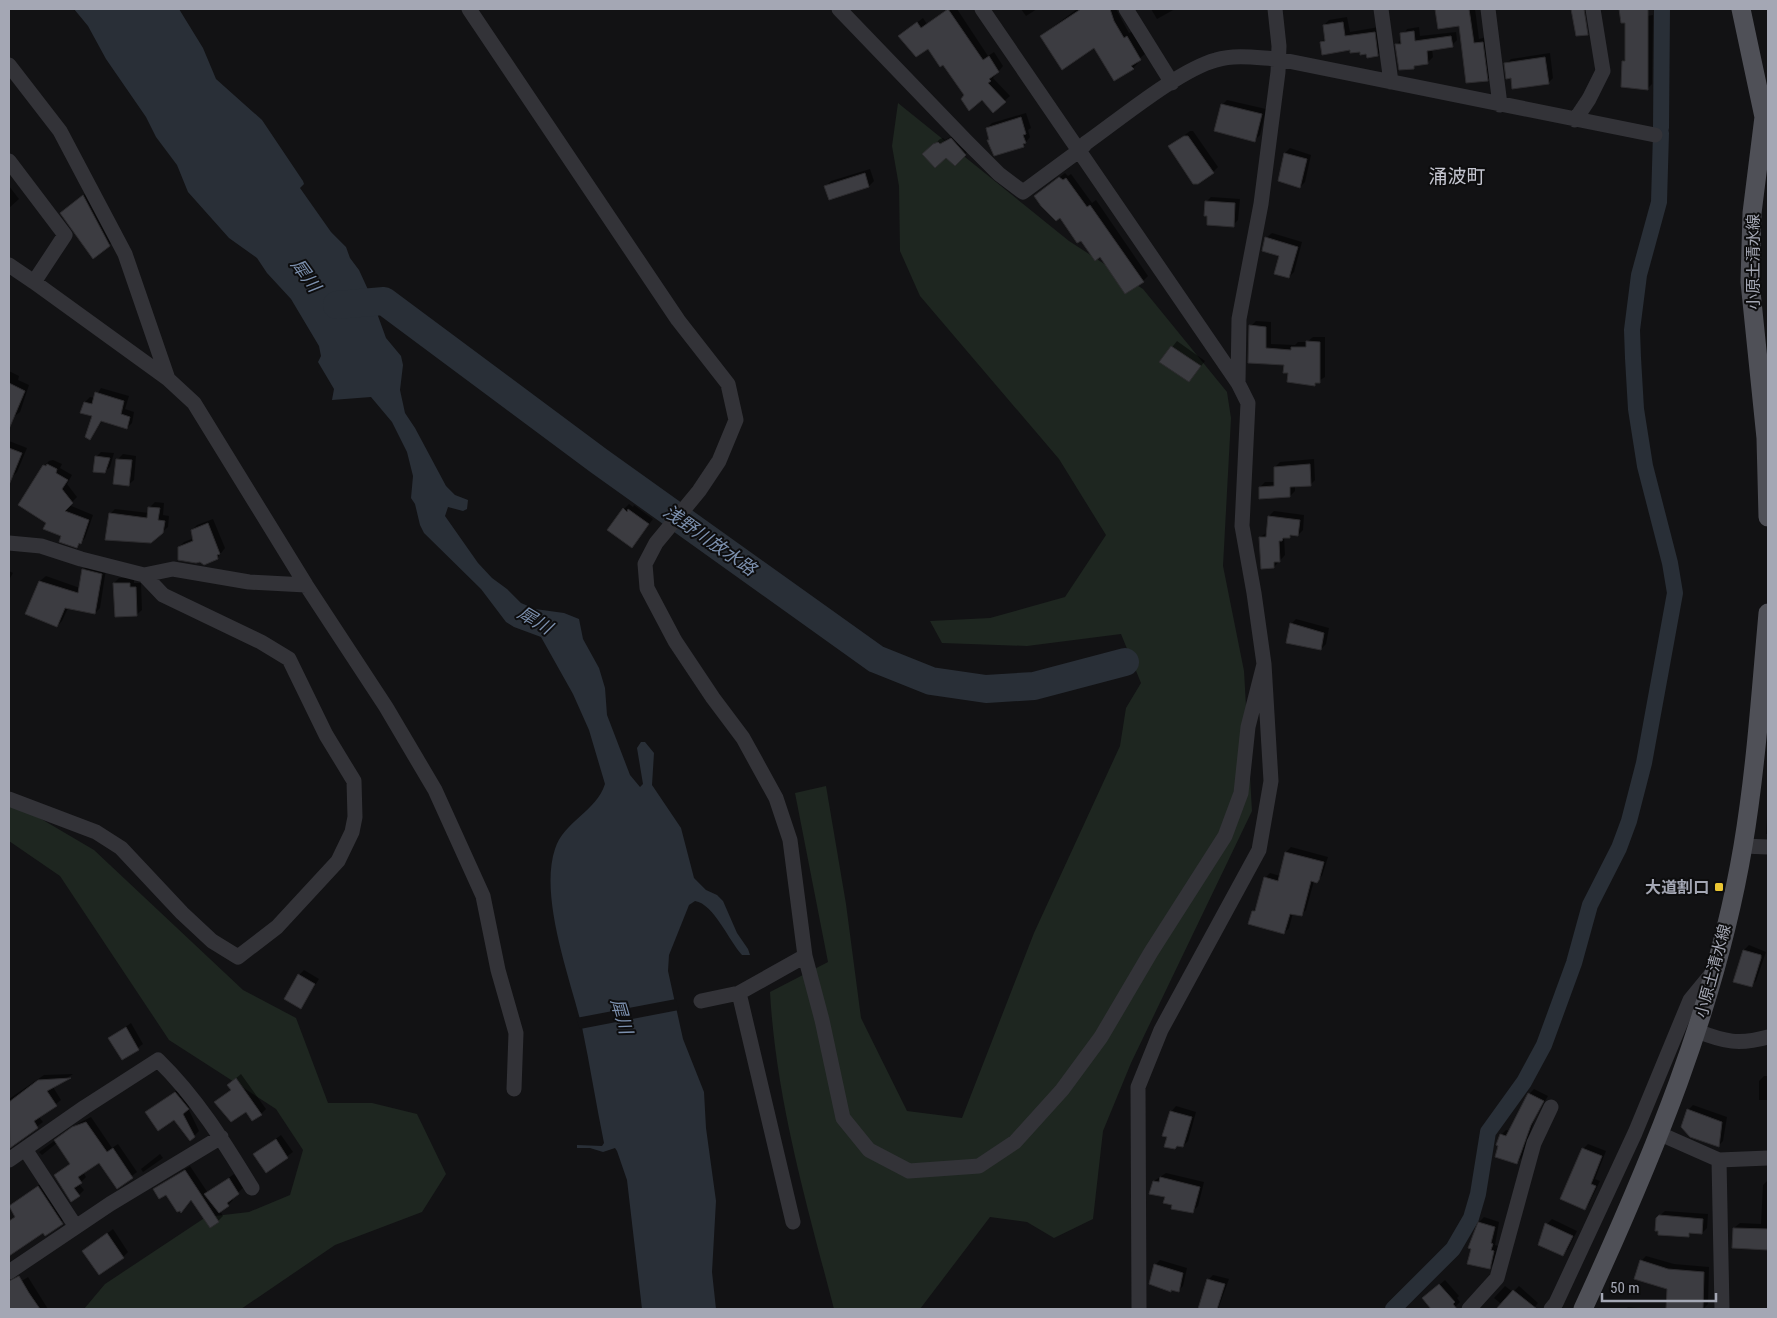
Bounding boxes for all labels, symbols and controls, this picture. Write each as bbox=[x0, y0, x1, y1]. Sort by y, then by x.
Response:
district label: 涌波町 bbox=[1428, 165, 1486, 188]
street label: 小原土清水線 bbox=[1744, 214, 1763, 310]
water label: 犀川 bbox=[287, 254, 326, 297]
water label: 浅野川放水路 bbox=[660, 500, 762, 581]
water label: 犀川 bbox=[514, 602, 558, 639]
place label: 大道割口 bbox=[1645, 878, 1709, 897]
marker: 大道割口 bbox=[1713, 881, 1725, 893]
street label: 小原土清水線 bbox=[1691, 922, 1735, 1020]
water label: 犀川 bbox=[607, 996, 638, 1038]
scale bar bbox=[1602, 1270, 1716, 1302]
text: 50 m bbox=[1610, 1279, 1640, 1297]

